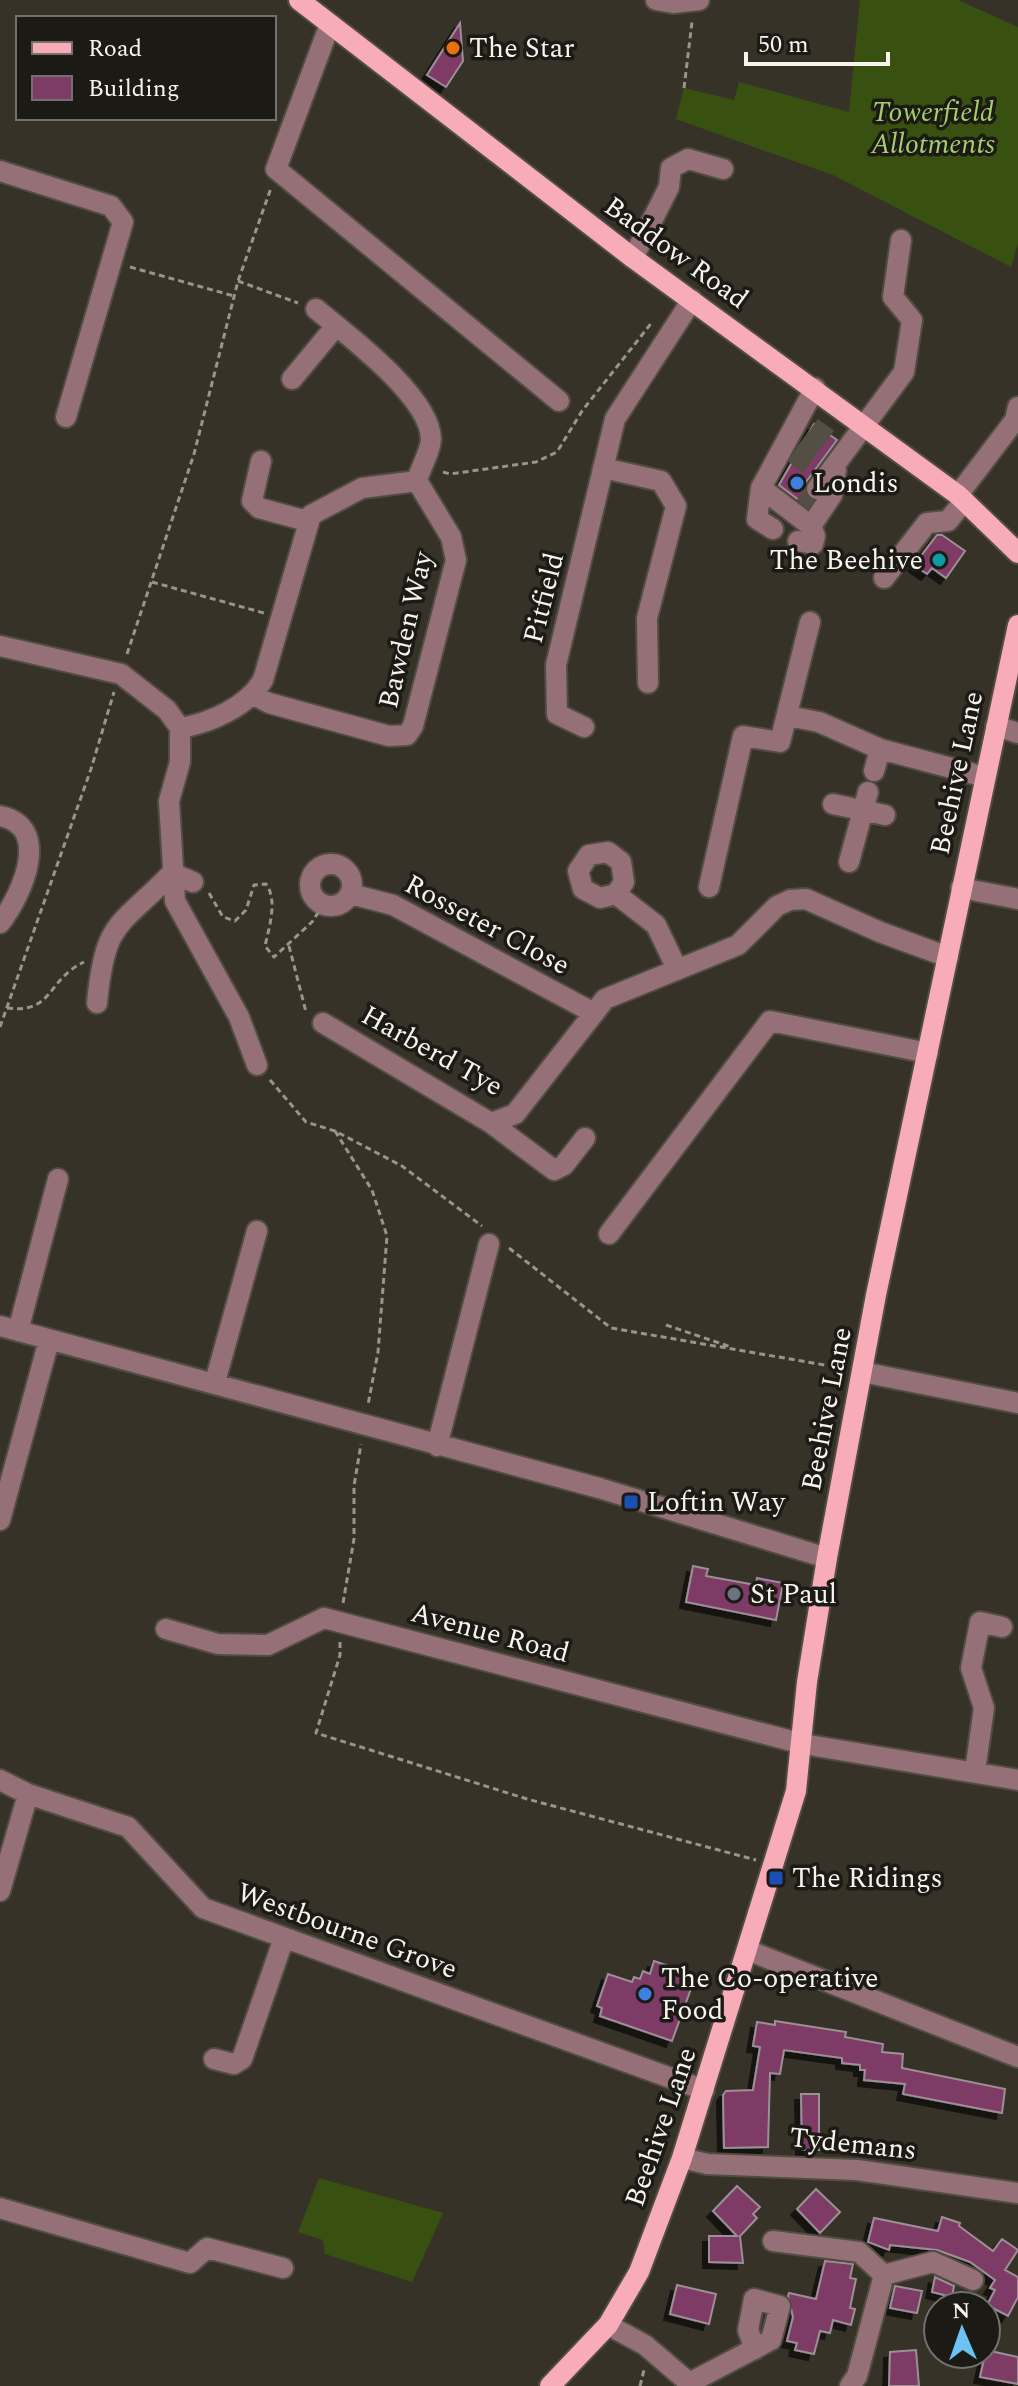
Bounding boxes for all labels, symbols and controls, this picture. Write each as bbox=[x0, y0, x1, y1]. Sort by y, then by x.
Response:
legend bbox=[16, 16, 276, 120]
scale bar bbox=[746, 16, 888, 66]
place label: The Star bbox=[469, 27, 575, 70]
text: 50 m bbox=[758, 27, 809, 63]
text: Road bbox=[88, 31, 142, 67]
marker: The Star bbox=[444, 39, 462, 57]
text: Building bbox=[88, 71, 180, 107]
park label: Towerfield Allotments bbox=[870, 91, 995, 166]
street label: Baddow Road bbox=[595, 186, 757, 320]
place label: Londis bbox=[813, 462, 899, 505]
marker: Londis bbox=[788, 474, 806, 492]
place label: The Beehive bbox=[770, 539, 923, 582]
street label: Bawden Way bbox=[367, 546, 445, 713]
street label: Pitfield bbox=[512, 548, 576, 648]
marker: The Beehive bbox=[930, 551, 948, 569]
street label: Beehive Lane bbox=[919, 687, 995, 859]
street label: Rosseter Close bbox=[397, 863, 577, 987]
street label: Harberd Tye bbox=[353, 994, 511, 1108]
street label: Beehive Lane bbox=[790, 1323, 864, 1495]
place label: Loftin Way bbox=[647, 1481, 787, 1524]
marker: Loftin Way bbox=[622, 1493, 640, 1511]
place label: St Paul bbox=[750, 1573, 837, 1616]
marker: St Paul bbox=[725, 1585, 743, 1603]
street label: Avenue Road bbox=[406, 1591, 574, 1675]
place label: The Ridings bbox=[792, 1857, 943, 1900]
marker: The Ridings bbox=[767, 1869, 785, 1887]
street label: Westbourne Grove bbox=[231, 1871, 463, 1991]
place label: The Co-operative Food bbox=[661, 1957, 879, 2032]
marker: The Co-operative Food bbox=[636, 1985, 654, 2003]
street label: Beehive Lane bbox=[614, 2042, 708, 2212]
street label: Tydemans bbox=[787, 2116, 919, 2172]
north arrow bbox=[922, 2290, 1002, 2370]
text: N bbox=[952, 2295, 971, 2328]

